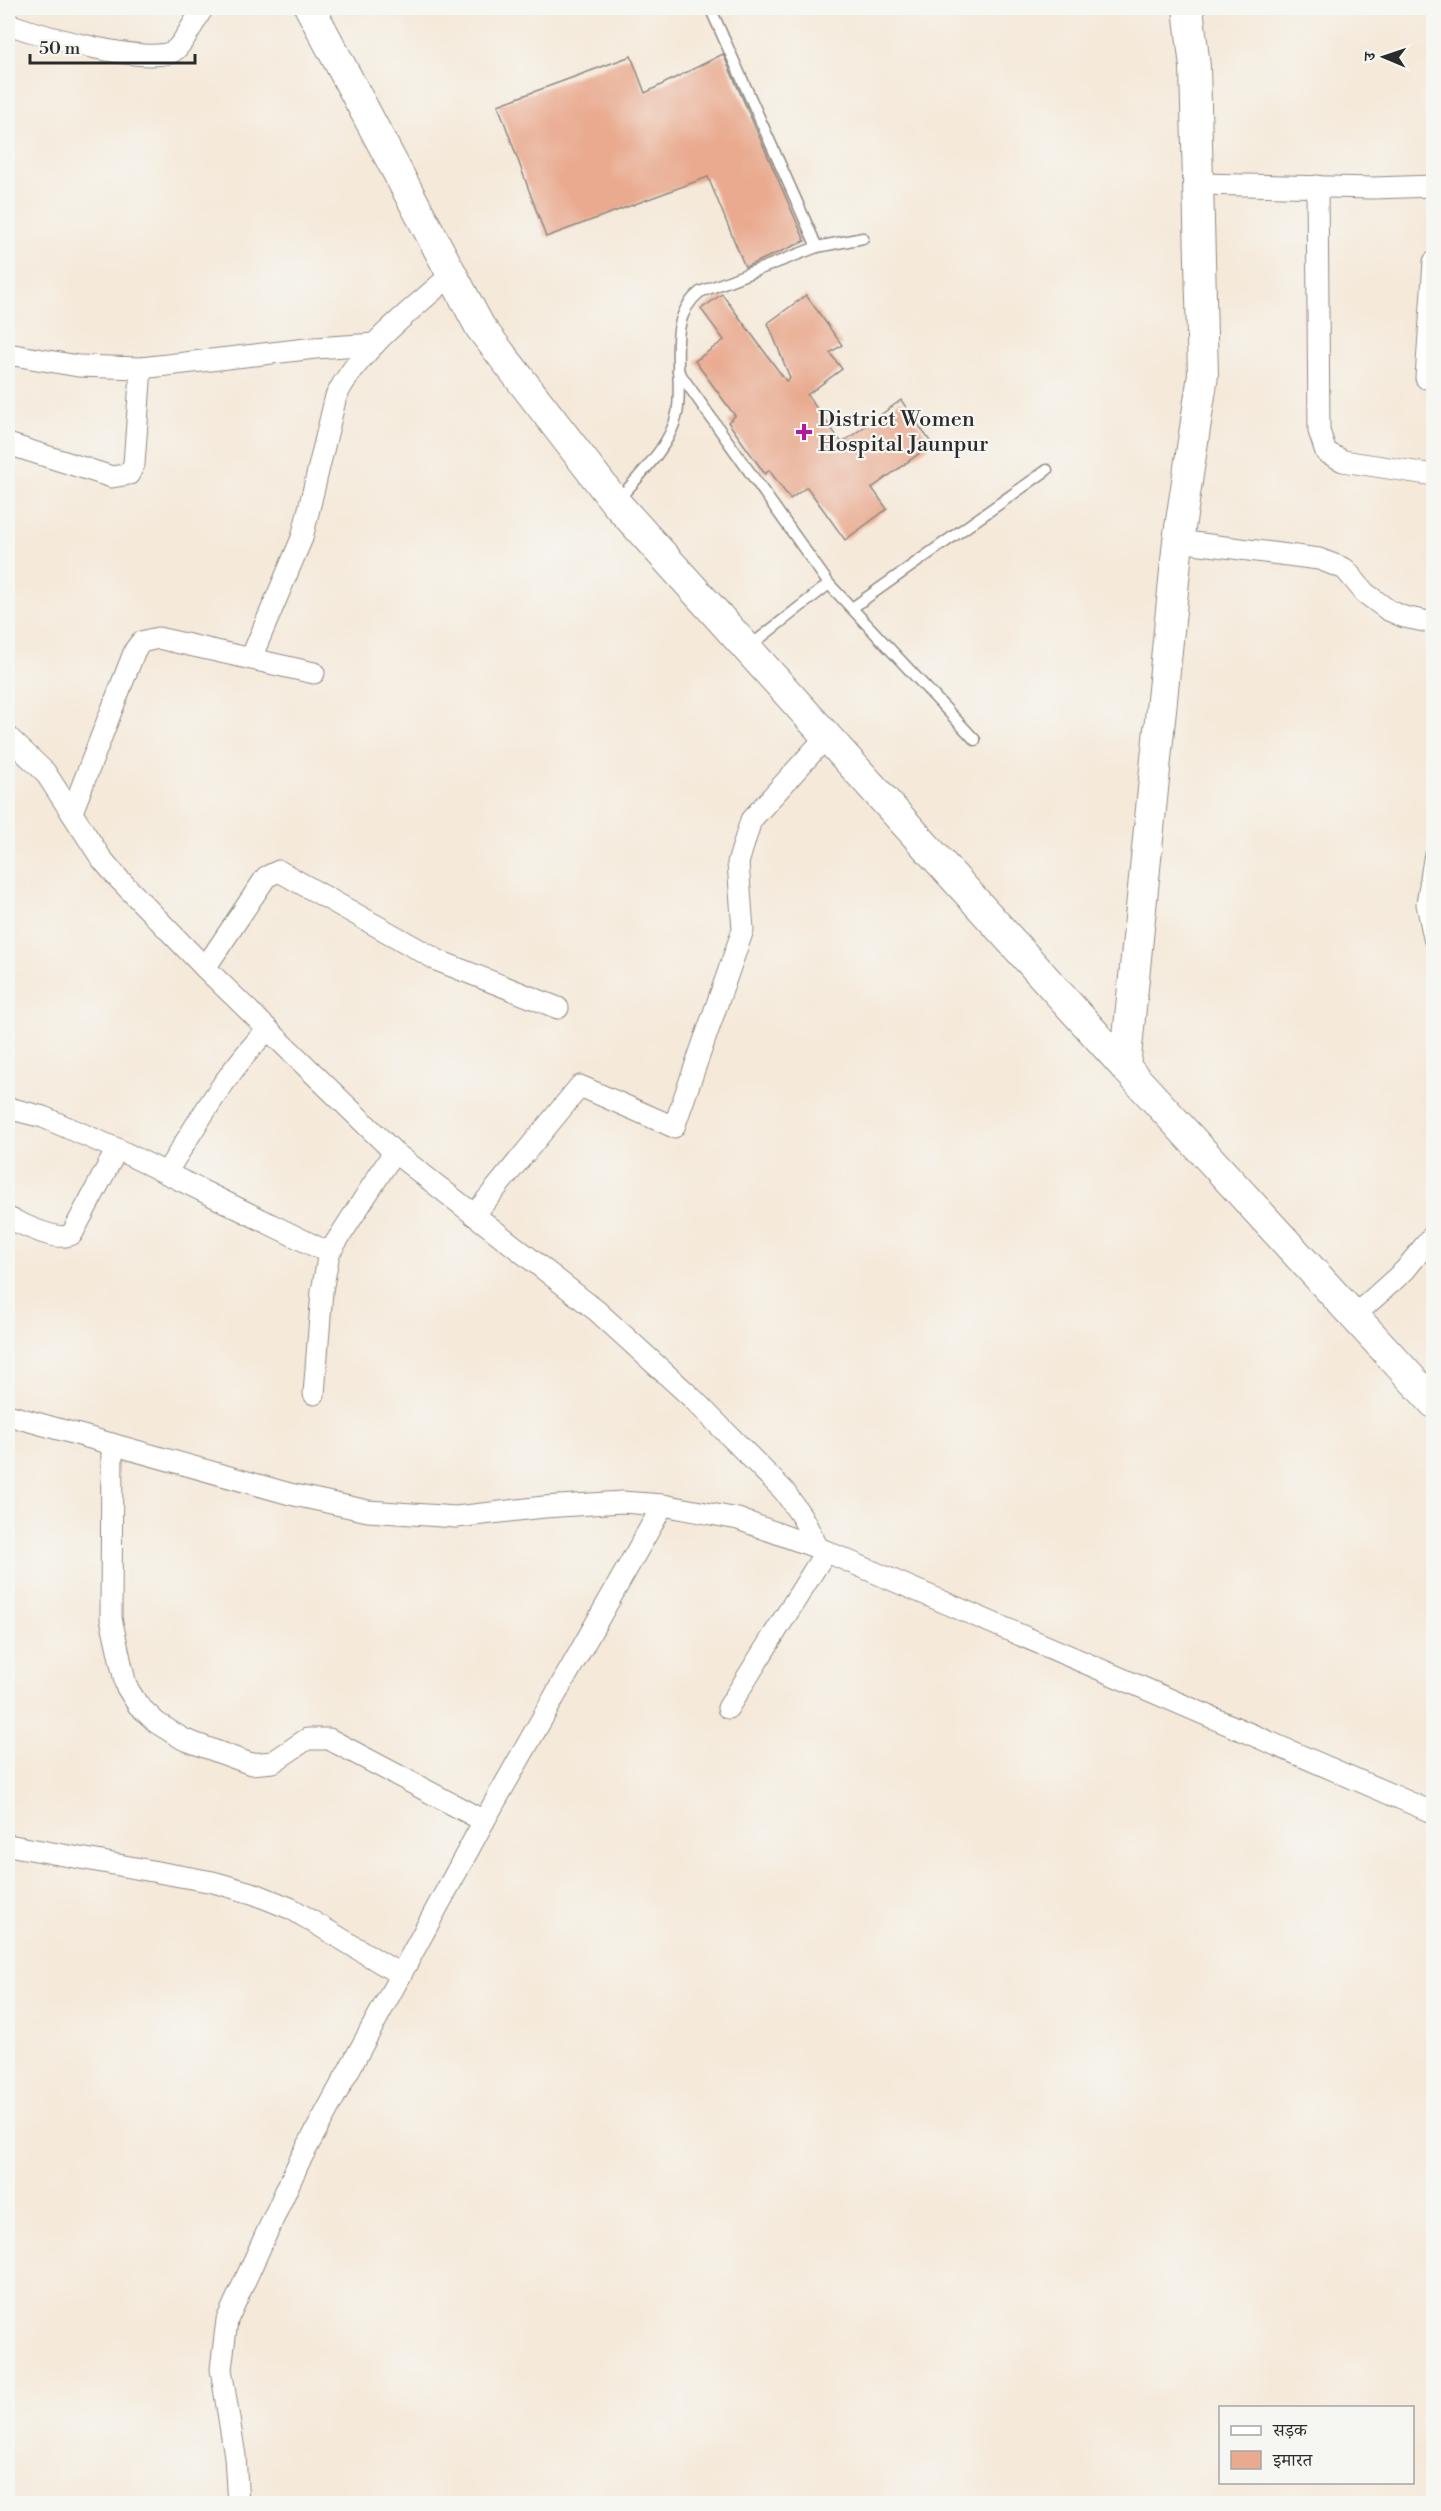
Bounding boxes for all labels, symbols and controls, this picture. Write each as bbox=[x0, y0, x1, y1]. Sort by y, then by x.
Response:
scale bar bbox=[30, 27, 195, 65]
north arrow bbox=[1354, 27, 1414, 87]
text: 50 m bbox=[39, 37, 81, 60]
text: उ bbox=[1360, 50, 1380, 62]
place label: District Women Hospital Jaunpur bbox=[818, 406, 989, 458]
marker: District Women Hospital Jaunpur bbox=[795, 423, 813, 441]
legend bbox=[1219, 2406, 1414, 2484]
text: सड़क bbox=[1272, 2419, 1308, 2442]
text: इमारत bbox=[1272, 2449, 1313, 2472]

